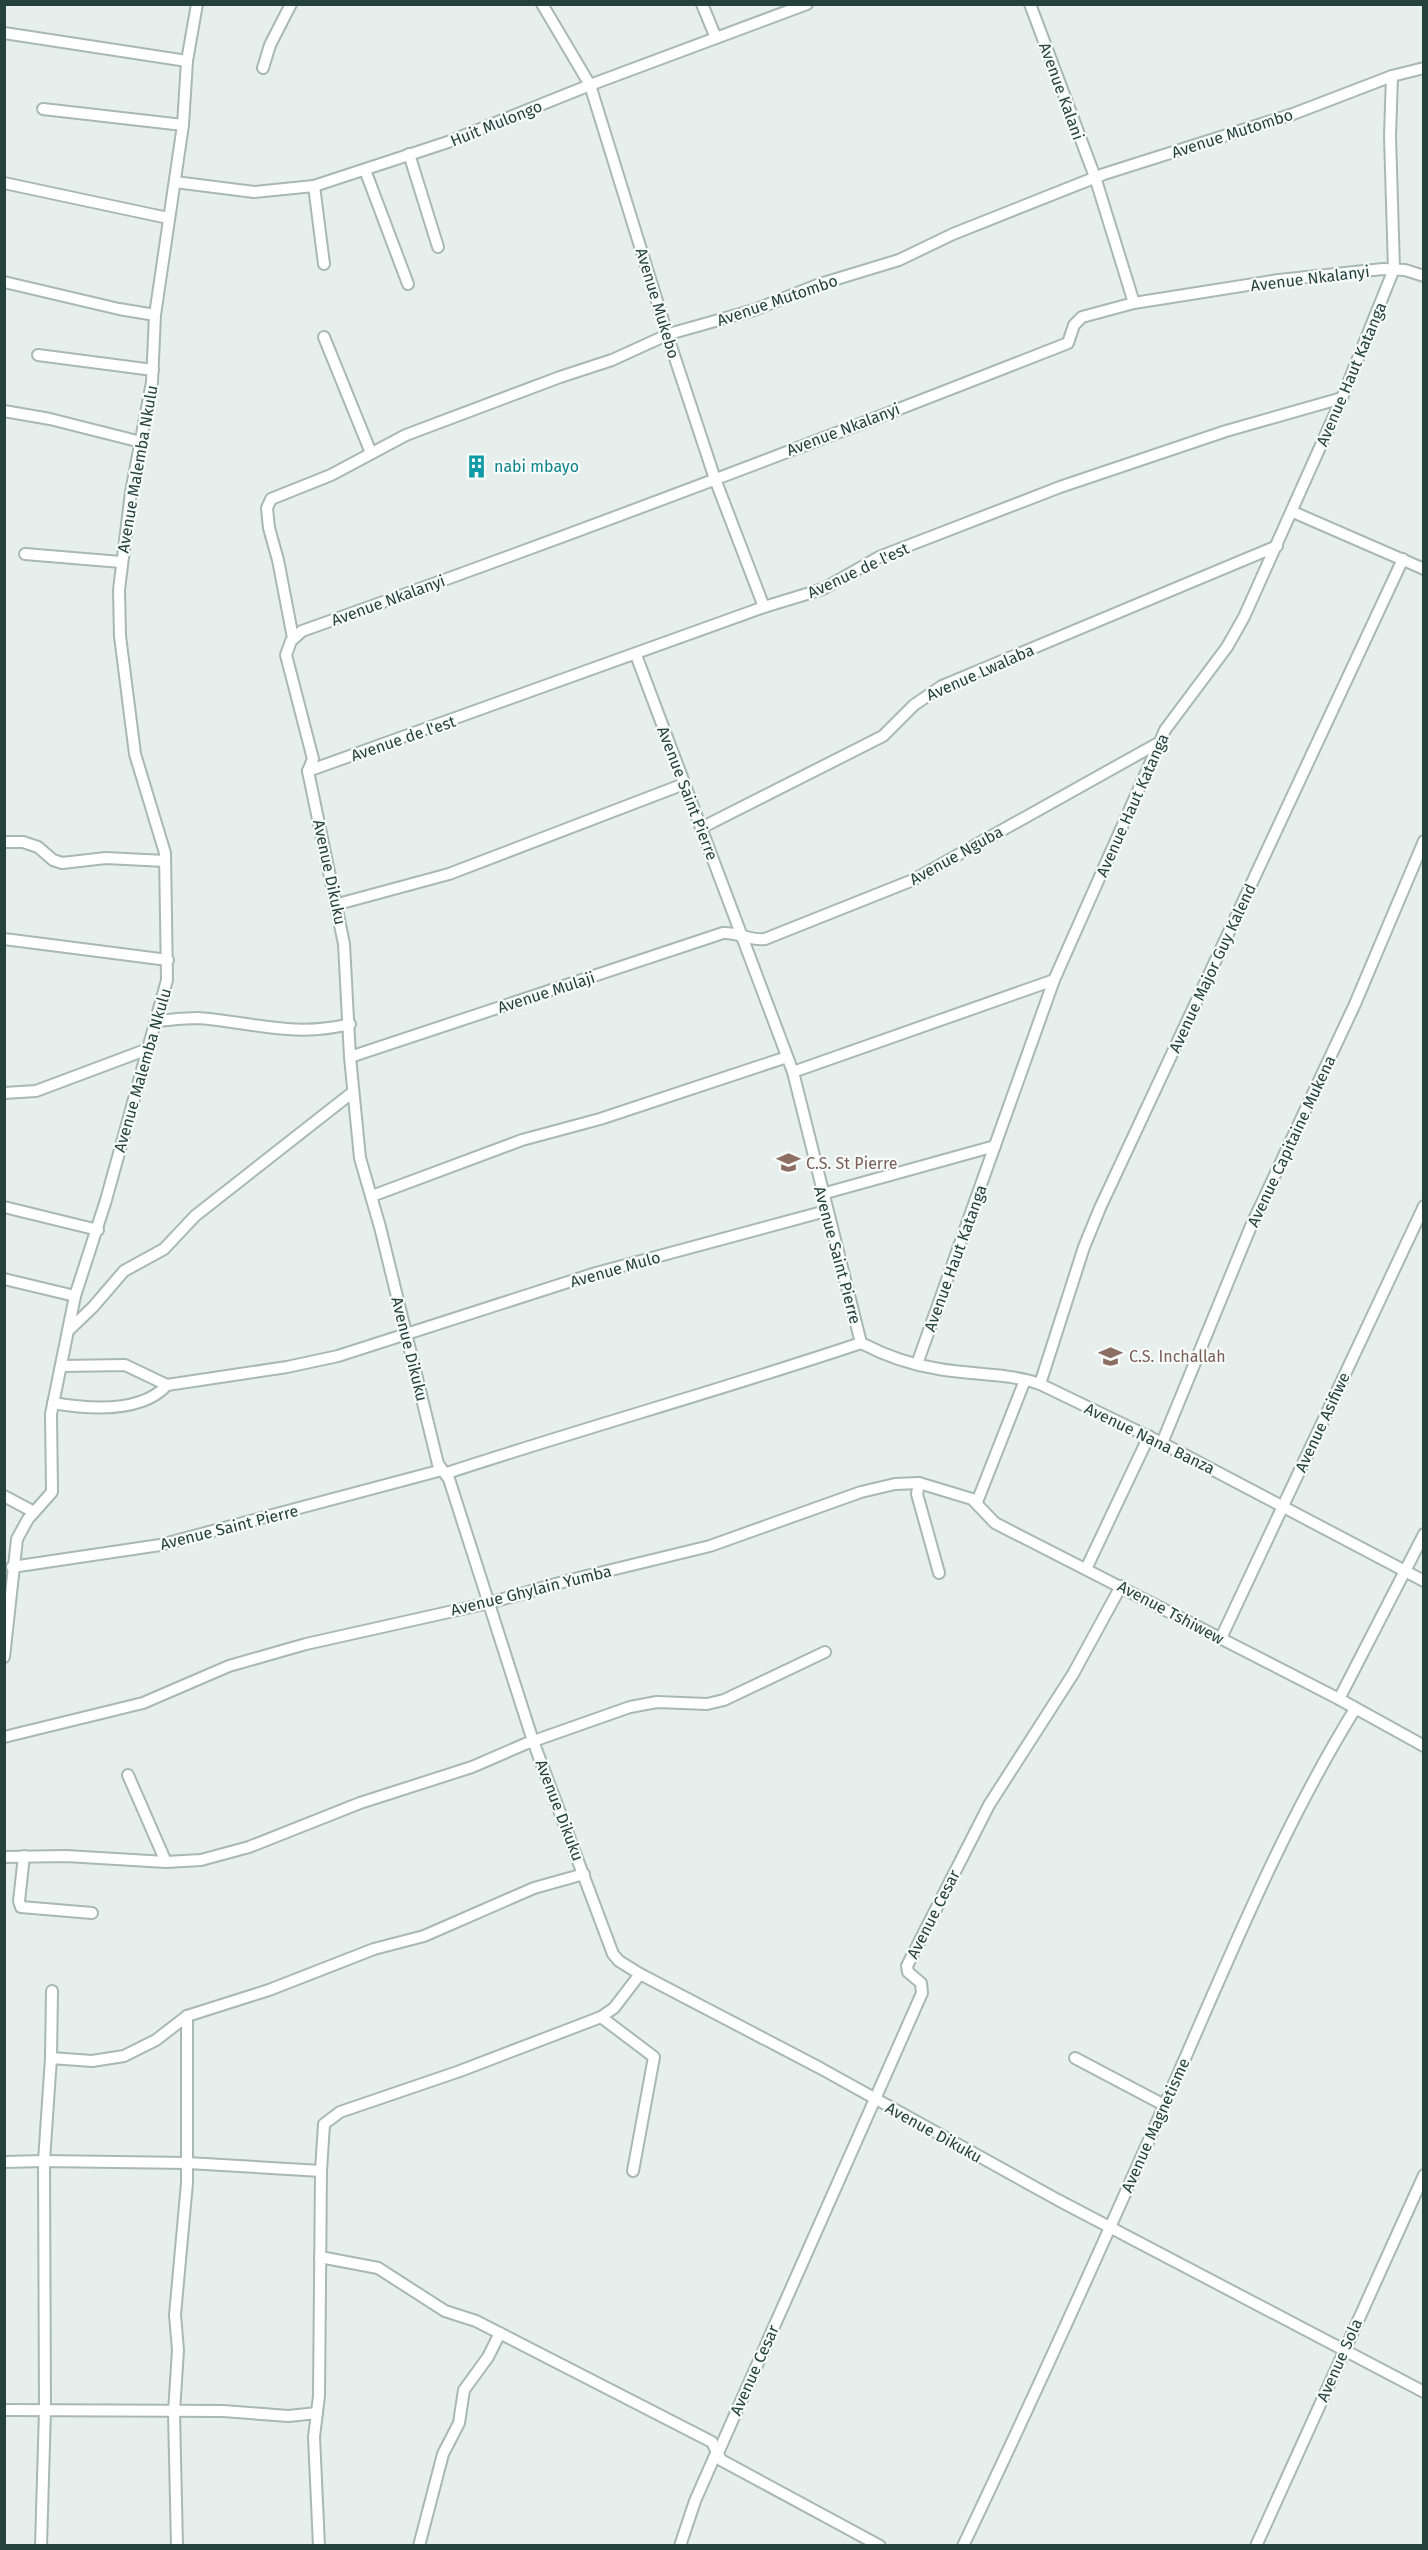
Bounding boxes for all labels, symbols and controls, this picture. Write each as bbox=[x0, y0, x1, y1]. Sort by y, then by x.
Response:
street label: Avenue Kalani bbox=[1035, 40, 1088, 143]
street label: Huit Mulongo bbox=[448, 96, 545, 150]
street label: Avenue Mutombo bbox=[1169, 105, 1295, 162]
street label: Avenue Mukebo bbox=[632, 246, 683, 361]
street label: Avenue Nkalanyi bbox=[1249, 262, 1371, 295]
street label: Avenue Mutombo bbox=[714, 271, 840, 330]
street label: Avenue Haut Katanga bbox=[1312, 299, 1390, 449]
street label: Avenue Malemba Nkulu bbox=[113, 384, 162, 554]
street label: Avenue Nkalanyi bbox=[784, 399, 902, 460]
building icon: nabi mbayo bbox=[463, 453, 489, 479]
place label: nabi mbayo bbox=[494, 457, 579, 476]
street label: Avenue de l'est bbox=[805, 539, 912, 602]
street label: Avenue Nkalanyi bbox=[329, 571, 448, 630]
street label: Avenue Lwalaba bbox=[923, 640, 1037, 705]
street label: Avenue de l'est bbox=[348, 712, 458, 765]
street label: Avenue Saint Pierre bbox=[653, 724, 722, 863]
street label: Avenue Haut Katanga bbox=[1092, 731, 1173, 880]
street label: Avenue Dikuku bbox=[309, 818, 350, 926]
street label: Avenue Nguba bbox=[906, 822, 1006, 889]
street label: Avenue Major Guy Kalend bbox=[1165, 881, 1260, 1056]
street label: Avenue Mulaji bbox=[495, 968, 597, 1017]
street label: Avenue Malemba Nkulu bbox=[110, 986, 175, 1154]
street label: Avenue Capitaine Mukena bbox=[1243, 1053, 1340, 1230]
school or university icon: C.S. St Pierre bbox=[775, 1150, 801, 1176]
place label: C.S. St Pierre bbox=[806, 1154, 897, 1173]
street label: Avenue Haut Katanga bbox=[920, 1182, 991, 1334]
street label: Avenue Saint Pierre bbox=[810, 1184, 865, 1326]
street label: Avenue Mulo bbox=[568, 1248, 662, 1291]
street label: Avenue Dikuku bbox=[387, 1295, 432, 1403]
school or university icon: C.S. Inchallah bbox=[1098, 1343, 1124, 1369]
place label: C.S. Inchallah bbox=[1129, 1347, 1226, 1366]
street label: Avenue Asifiwe bbox=[1291, 1369, 1354, 1475]
street label: Avenue Nana Banza bbox=[1082, 1399, 1218, 1478]
street label: Avenue Saint Pierre bbox=[158, 1501, 300, 1554]
street label: Avenue Ghylain Yumba bbox=[449, 1561, 614, 1620]
street label: Avenue Tshiwew bbox=[1114, 1576, 1228, 1649]
street label: Avenue Dikuku bbox=[531, 1757, 588, 1864]
street label: Avenue Cesar bbox=[903, 1866, 964, 1962]
street label: Avenue Magnetisme bbox=[1117, 2055, 1194, 2195]
street label: Avenue Dikuku bbox=[882, 2098, 985, 2167]
street label: Avenue Sola bbox=[1313, 2316, 1366, 2405]
street label: Avenue Cesar bbox=[726, 2321, 783, 2418]

